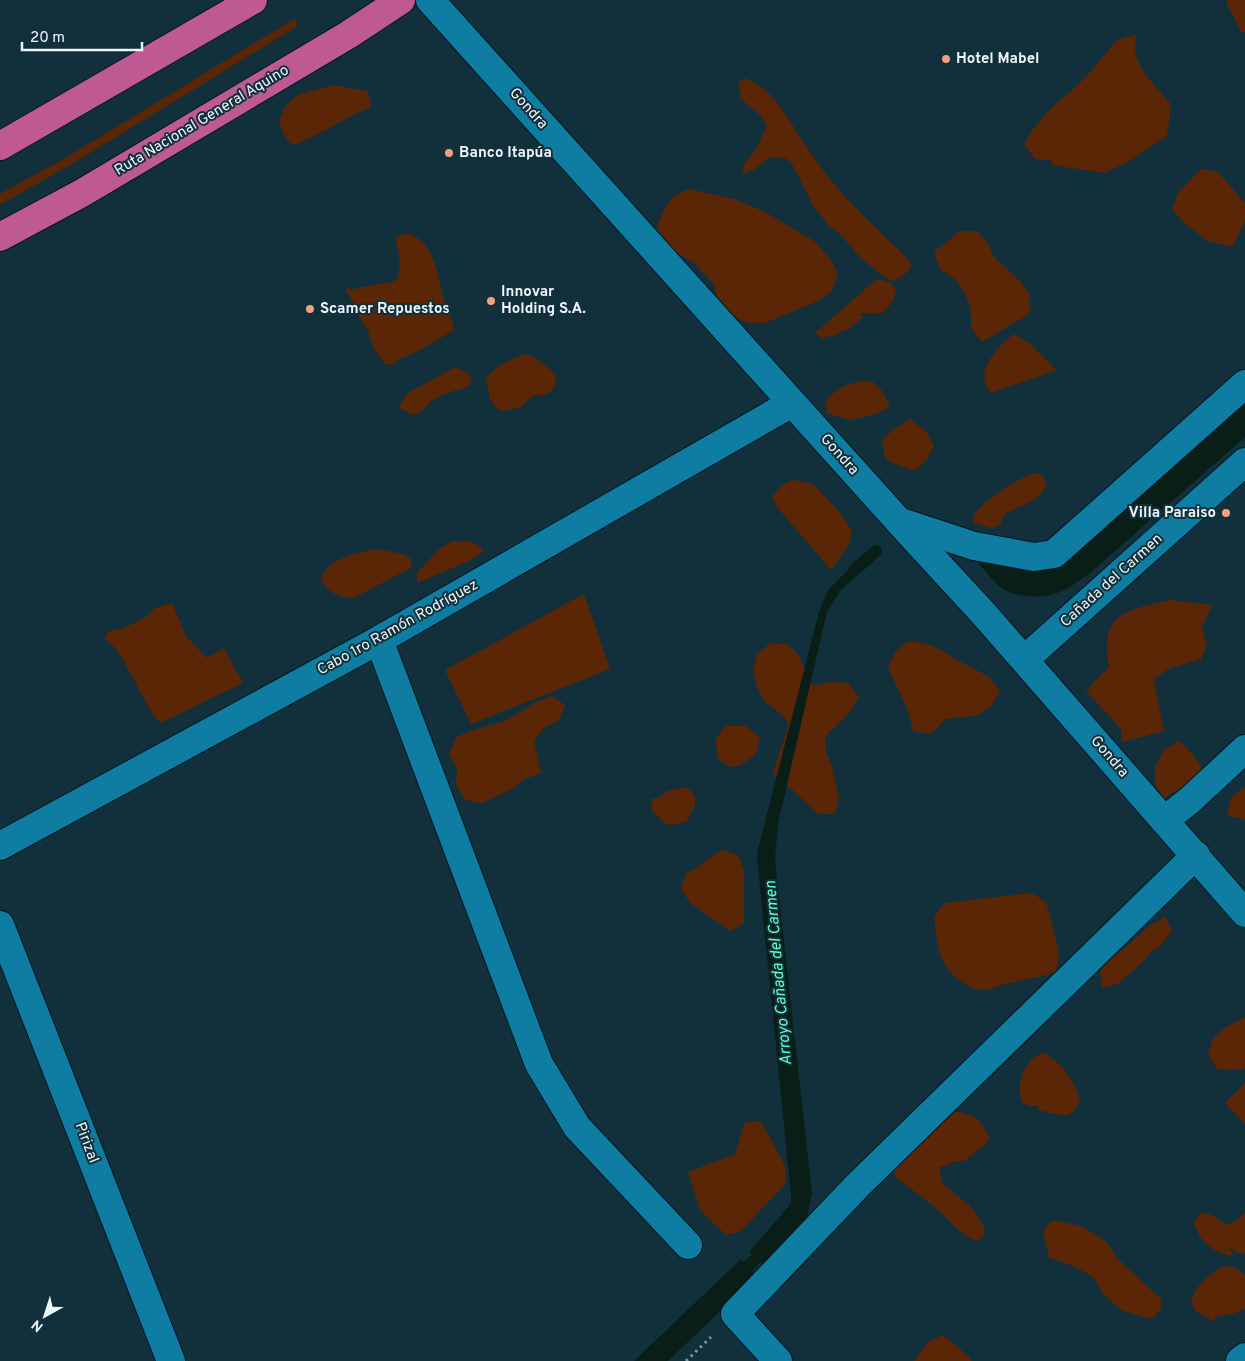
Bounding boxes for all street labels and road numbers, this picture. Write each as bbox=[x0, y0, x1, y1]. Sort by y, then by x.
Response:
street label: Ruta Nacional General Aquino bbox=[111, 61, 293, 181]
street label: Gondra bbox=[504, 84, 552, 134]
street label: Gondra bbox=[815, 430, 863, 480]
street label: Cañada del Carmen bbox=[1057, 530, 1167, 632]
street label: Cabo 1ro Ramón Rodríguez bbox=[314, 576, 482, 680]
street label: Gondra bbox=[1086, 732, 1132, 782]
street label: Pirizal bbox=[70, 1120, 102, 1166]

